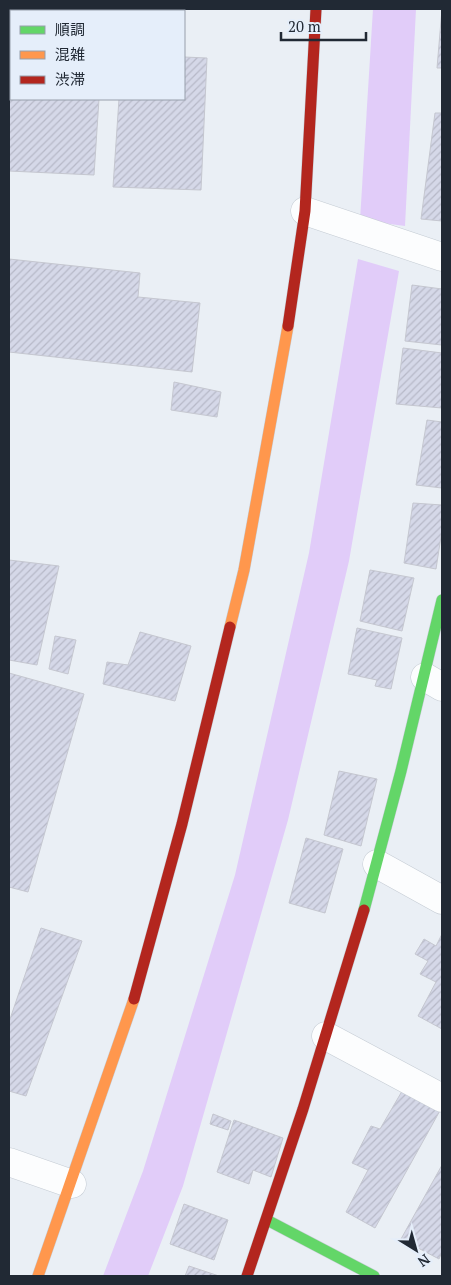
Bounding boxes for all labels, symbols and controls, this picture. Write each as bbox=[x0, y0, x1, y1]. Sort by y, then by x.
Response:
legend bbox=[10, 10, 185, 100]
scale bar bbox=[281, 10, 366, 42]
text: 20 m bbox=[288, 16, 321, 36]
text: 順調 bbox=[55, 19, 85, 39]
text: 混雑 bbox=[55, 44, 85, 64]
text: 渋滞 bbox=[55, 69, 85, 89]
north arrow bbox=[391, 1225, 441, 1275]
text: N bbox=[414, 1250, 434, 1272]

